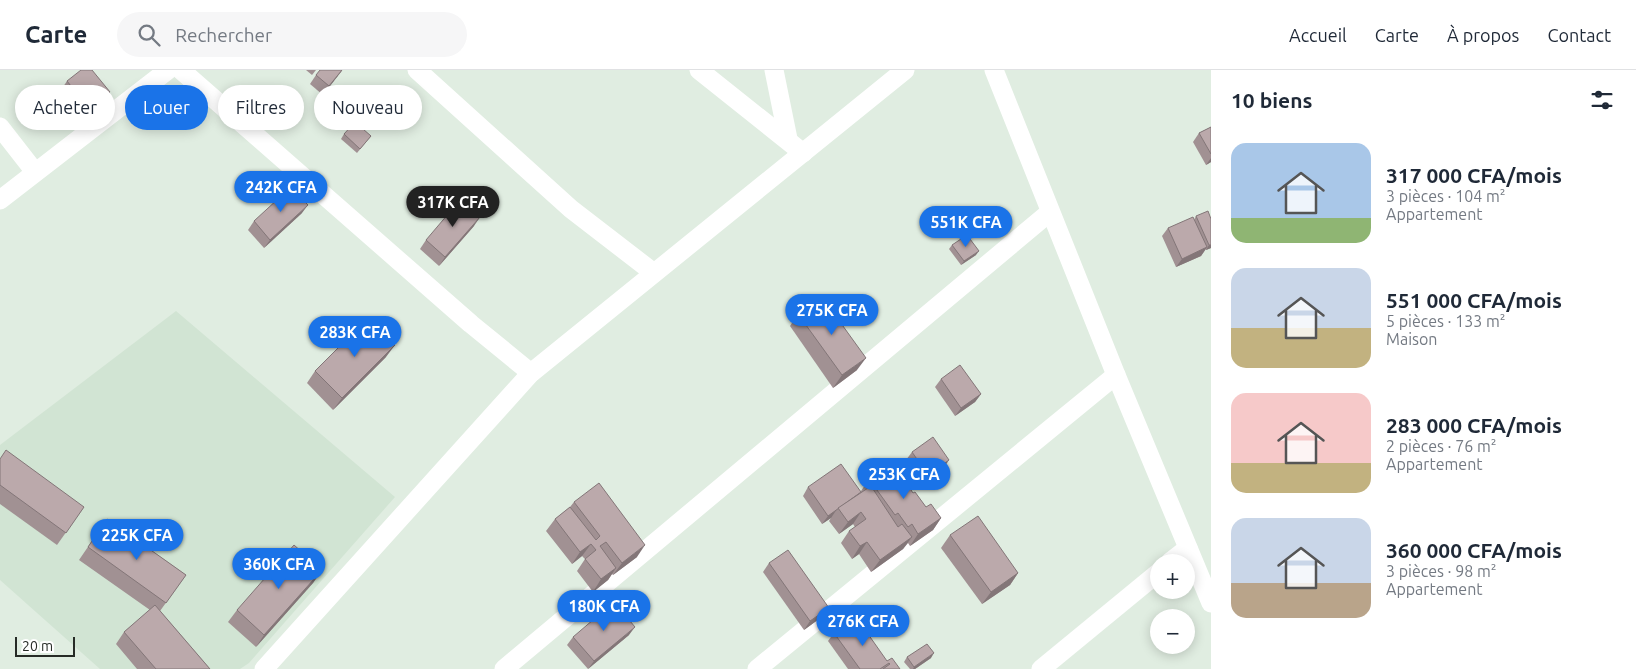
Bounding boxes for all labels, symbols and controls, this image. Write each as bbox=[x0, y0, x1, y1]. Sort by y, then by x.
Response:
search box bbox=[117, 12, 467, 57]
text: Carte bbox=[25, 21, 87, 48]
icon: search bbox=[135, 21, 163, 49]
text: Rechercher bbox=[175, 24, 272, 46]
text: Accueil bbox=[1289, 25, 1347, 45]
text: Carte bbox=[1375, 25, 1419, 45]
text: À propos bbox=[1447, 25, 1519, 45]
text: Contact bbox=[1547, 25, 1611, 45]
chip: Acheter bbox=[15, 85, 115, 130]
chip: Louer bbox=[125, 85, 208, 130]
chip: Filtres bbox=[218, 85, 304, 130]
chip: Nouveau bbox=[314, 85, 422, 130]
icon: filters bbox=[1588, 86, 1616, 114]
text: 10 biens bbox=[1231, 88, 1312, 112]
icon: home bbox=[1271, 163, 1331, 223]
text: 317 000 CFA/mois bbox=[1386, 163, 1562, 187]
pin: 242K CFA bbox=[229, 170, 333, 213]
text: 242K CFA bbox=[245, 178, 317, 196]
pin: 317K CFA bbox=[401, 186, 505, 228]
text: 3 pièces · 104 m² bbox=[1386, 187, 1506, 205]
text: 317K CFA bbox=[417, 193, 489, 211]
text: Appartement bbox=[1386, 205, 1483, 223]
pin: 551K CFA bbox=[914, 206, 1018, 248]
text: 551K CFA bbox=[930, 213, 1002, 231]
icon: home bbox=[1271, 288, 1331, 348]
text: 551 000 CFA/mois bbox=[1386, 288, 1562, 312]
pin: 275K CFA bbox=[780, 294, 884, 336]
text: 275K CFA bbox=[796, 301, 868, 319]
text: 5 pièces · 133 m² bbox=[1386, 312, 1506, 330]
pin: 283K CFA bbox=[303, 316, 407, 358]
text: 283K CFA bbox=[319, 323, 391, 341]
text: Maison bbox=[1386, 330, 1437, 348]
icon: home bbox=[1271, 413, 1331, 473]
text: 283 000 CFA/mois bbox=[1386, 413, 1562, 437]
text: 2 pièces · 76 m² bbox=[1386, 437, 1496, 455]
text: Appartement bbox=[1386, 455, 1483, 473]
pin: 253K CFA bbox=[852, 458, 956, 500]
text: 253K CFA bbox=[868, 465, 940, 483]
pin: 225K CFA bbox=[85, 518, 189, 561]
text: 225K CFA bbox=[101, 526, 173, 544]
icon: home bbox=[1271, 538, 1331, 598]
text: 360 000 CFA/mois bbox=[1386, 538, 1562, 562]
pin: 360K CFA bbox=[227, 548, 331, 590]
map controls bbox=[1150, 554, 1195, 654]
button: + bbox=[1150, 554, 1195, 599]
text: 360K CFA bbox=[243, 555, 315, 573]
text: 3 pièces · 98 m² bbox=[1386, 562, 1496, 580]
text: Appartement bbox=[1386, 580, 1483, 598]
pin: 180K CFA bbox=[552, 590, 656, 632]
text: 180K CFA bbox=[568, 597, 640, 615]
pin: 276K CFA bbox=[811, 604, 915, 647]
button: − bbox=[1150, 609, 1195, 654]
text: 276K CFA bbox=[827, 612, 899, 630]
scale bar bbox=[15, 634, 75, 657]
text: 20 m bbox=[22, 638, 53, 654]

